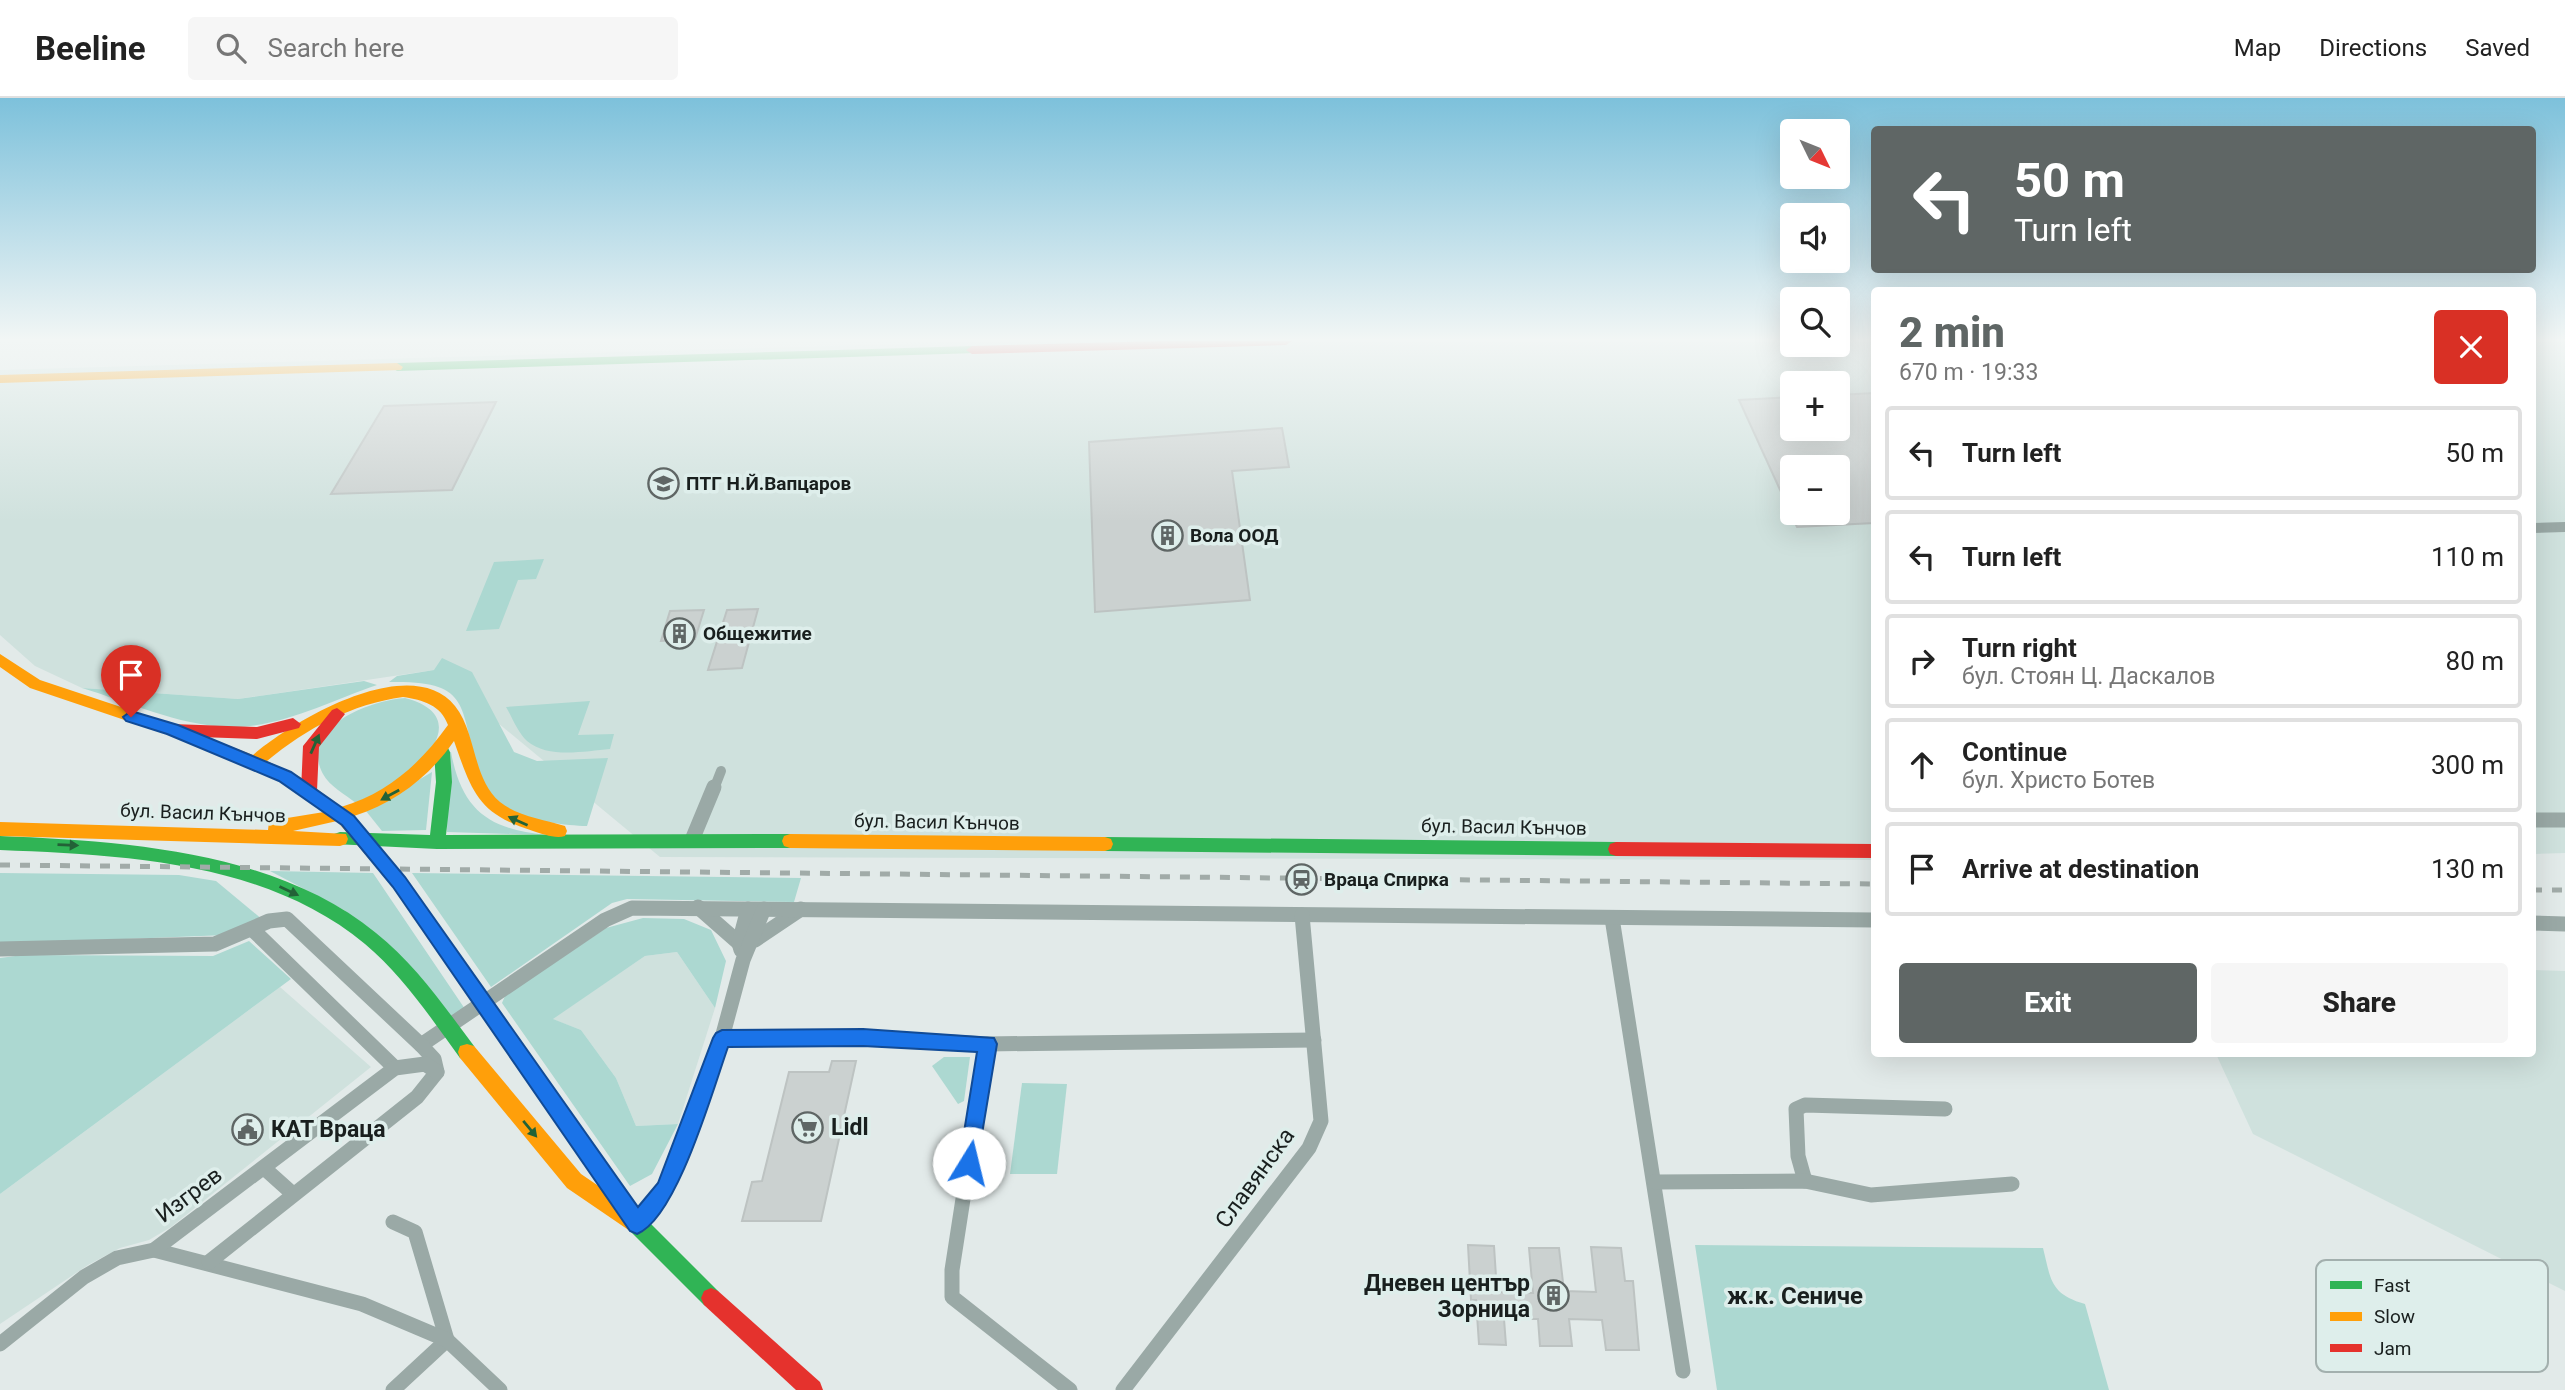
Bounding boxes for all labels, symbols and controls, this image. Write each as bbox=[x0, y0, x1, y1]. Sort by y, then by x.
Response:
search box bbox=[188, 17, 678, 80]
text: Beeline bbox=[35, 29, 146, 68]
icon: search bbox=[212, 29, 250, 67]
text: Search here bbox=[268, 33, 404, 63]
text: Map bbox=[2234, 34, 2281, 62]
text: Directions bbox=[2319, 34, 2427, 62]
text: Saved bbox=[2465, 34, 2530, 62]
north arrow bbox=[1780, 119, 1850, 189]
map controls bbox=[1780, 119, 1850, 525]
text: 50 m bbox=[2014, 152, 2125, 209]
icon: left bbox=[1899, 154, 1990, 245]
button: sound bbox=[1780, 203, 1850, 273]
text: Turn left bbox=[2014, 211, 2132, 249]
button: search bbox=[1780, 287, 1850, 357]
text: 2 min bbox=[1899, 308, 2005, 357]
button: close bbox=[2434, 310, 2508, 384]
text: 670 m · 19:33 bbox=[1899, 359, 2038, 386]
button: + bbox=[1780, 371, 1850, 441]
icon: left bbox=[1903, 434, 1941, 472]
text: Turn left bbox=[1962, 438, 2061, 468]
text: 50 m bbox=[2446, 438, 2504, 468]
button: − bbox=[1780, 455, 1850, 525]
school or university icon: ПТГ Н.Й.Вапцаров bbox=[646, 466, 680, 500]
place label: ПТГ Н.Й.Вапцаров bbox=[686, 472, 851, 495]
building icon: Вола ООД bbox=[1150, 518, 1184, 552]
place label: Вола ООД bbox=[1190, 524, 1278, 547]
icon: left bbox=[1903, 538, 1941, 576]
text: Turn left bbox=[1962, 542, 2061, 572]
text: 110 m bbox=[2431, 542, 2504, 572]
building icon: Общежитие bbox=[663, 616, 697, 650]
place label: Общежитие bbox=[703, 622, 812, 645]
text: Turn right bbox=[1962, 633, 2077, 663]
icon: right bbox=[1903, 642, 1941, 680]
pin bbox=[101, 645, 161, 717]
text: 80 m bbox=[2446, 646, 2504, 676]
icon: arrive bbox=[112, 656, 150, 694]
text: бул. Стоян Ц. Даскалов bbox=[1962, 663, 2215, 690]
one-way arrow bbox=[309, 734, 320, 755]
text: Continue bbox=[1962, 737, 2067, 767]
icon: ahead bbox=[1903, 746, 1941, 784]
text: 300 m bbox=[2431, 750, 2504, 780]
text: бул. Христо Ботев bbox=[1962, 767, 2155, 794]
one-way arrow bbox=[380, 789, 400, 801]
street label: бул. Васил Кънчов bbox=[120, 799, 286, 827]
street label: бул. Васил Кънчов bbox=[854, 809, 1020, 835]
street label: бул. Васил Кънчов bbox=[1421, 814, 1587, 840]
one-way arrow bbox=[507, 815, 528, 826]
one-way arrow bbox=[57, 839, 79, 850]
icon: arrive bbox=[1903, 850, 1941, 888]
text: Arrive at destination bbox=[1962, 854, 2199, 884]
text: 130 m bbox=[2431, 854, 2504, 884]
station icon: Враца Спирка bbox=[1284, 862, 1318, 896]
place label: Враца Спирка bbox=[1324, 868, 1449, 891]
one-way arrow bbox=[279, 885, 299, 897]
button: Exit bbox=[1899, 963, 2197, 1043]
button: Share bbox=[2211, 963, 2508, 1043]
supermarket icon: Lidl bbox=[791, 1110, 825, 1144]
public building icon: КАТ Враца bbox=[231, 1112, 265, 1146]
place label: Lidl bbox=[831, 1114, 869, 1141]
place label: КАТ Враца bbox=[271, 1116, 386, 1143]
one-way arrow bbox=[522, 1121, 537, 1138]
street label: Славянска bbox=[1210, 1123, 1300, 1233]
position arrow bbox=[932, 1126, 1006, 1200]
street label: Изгрев bbox=[151, 1161, 227, 1229]
legend bbox=[2316, 1260, 2548, 1372]
place label: Дневен център Зорница bbox=[1364, 1270, 1530, 1323]
text: Fast bbox=[2374, 1274, 2411, 1297]
building icon: Дневен център Зорница bbox=[1536, 1279, 1570, 1313]
district label: ж.к. Сениче bbox=[1727, 1282, 1863, 1310]
text: Slow bbox=[2374, 1305, 2415, 1328]
text: Jam bbox=[2374, 1337, 2411, 1360]

